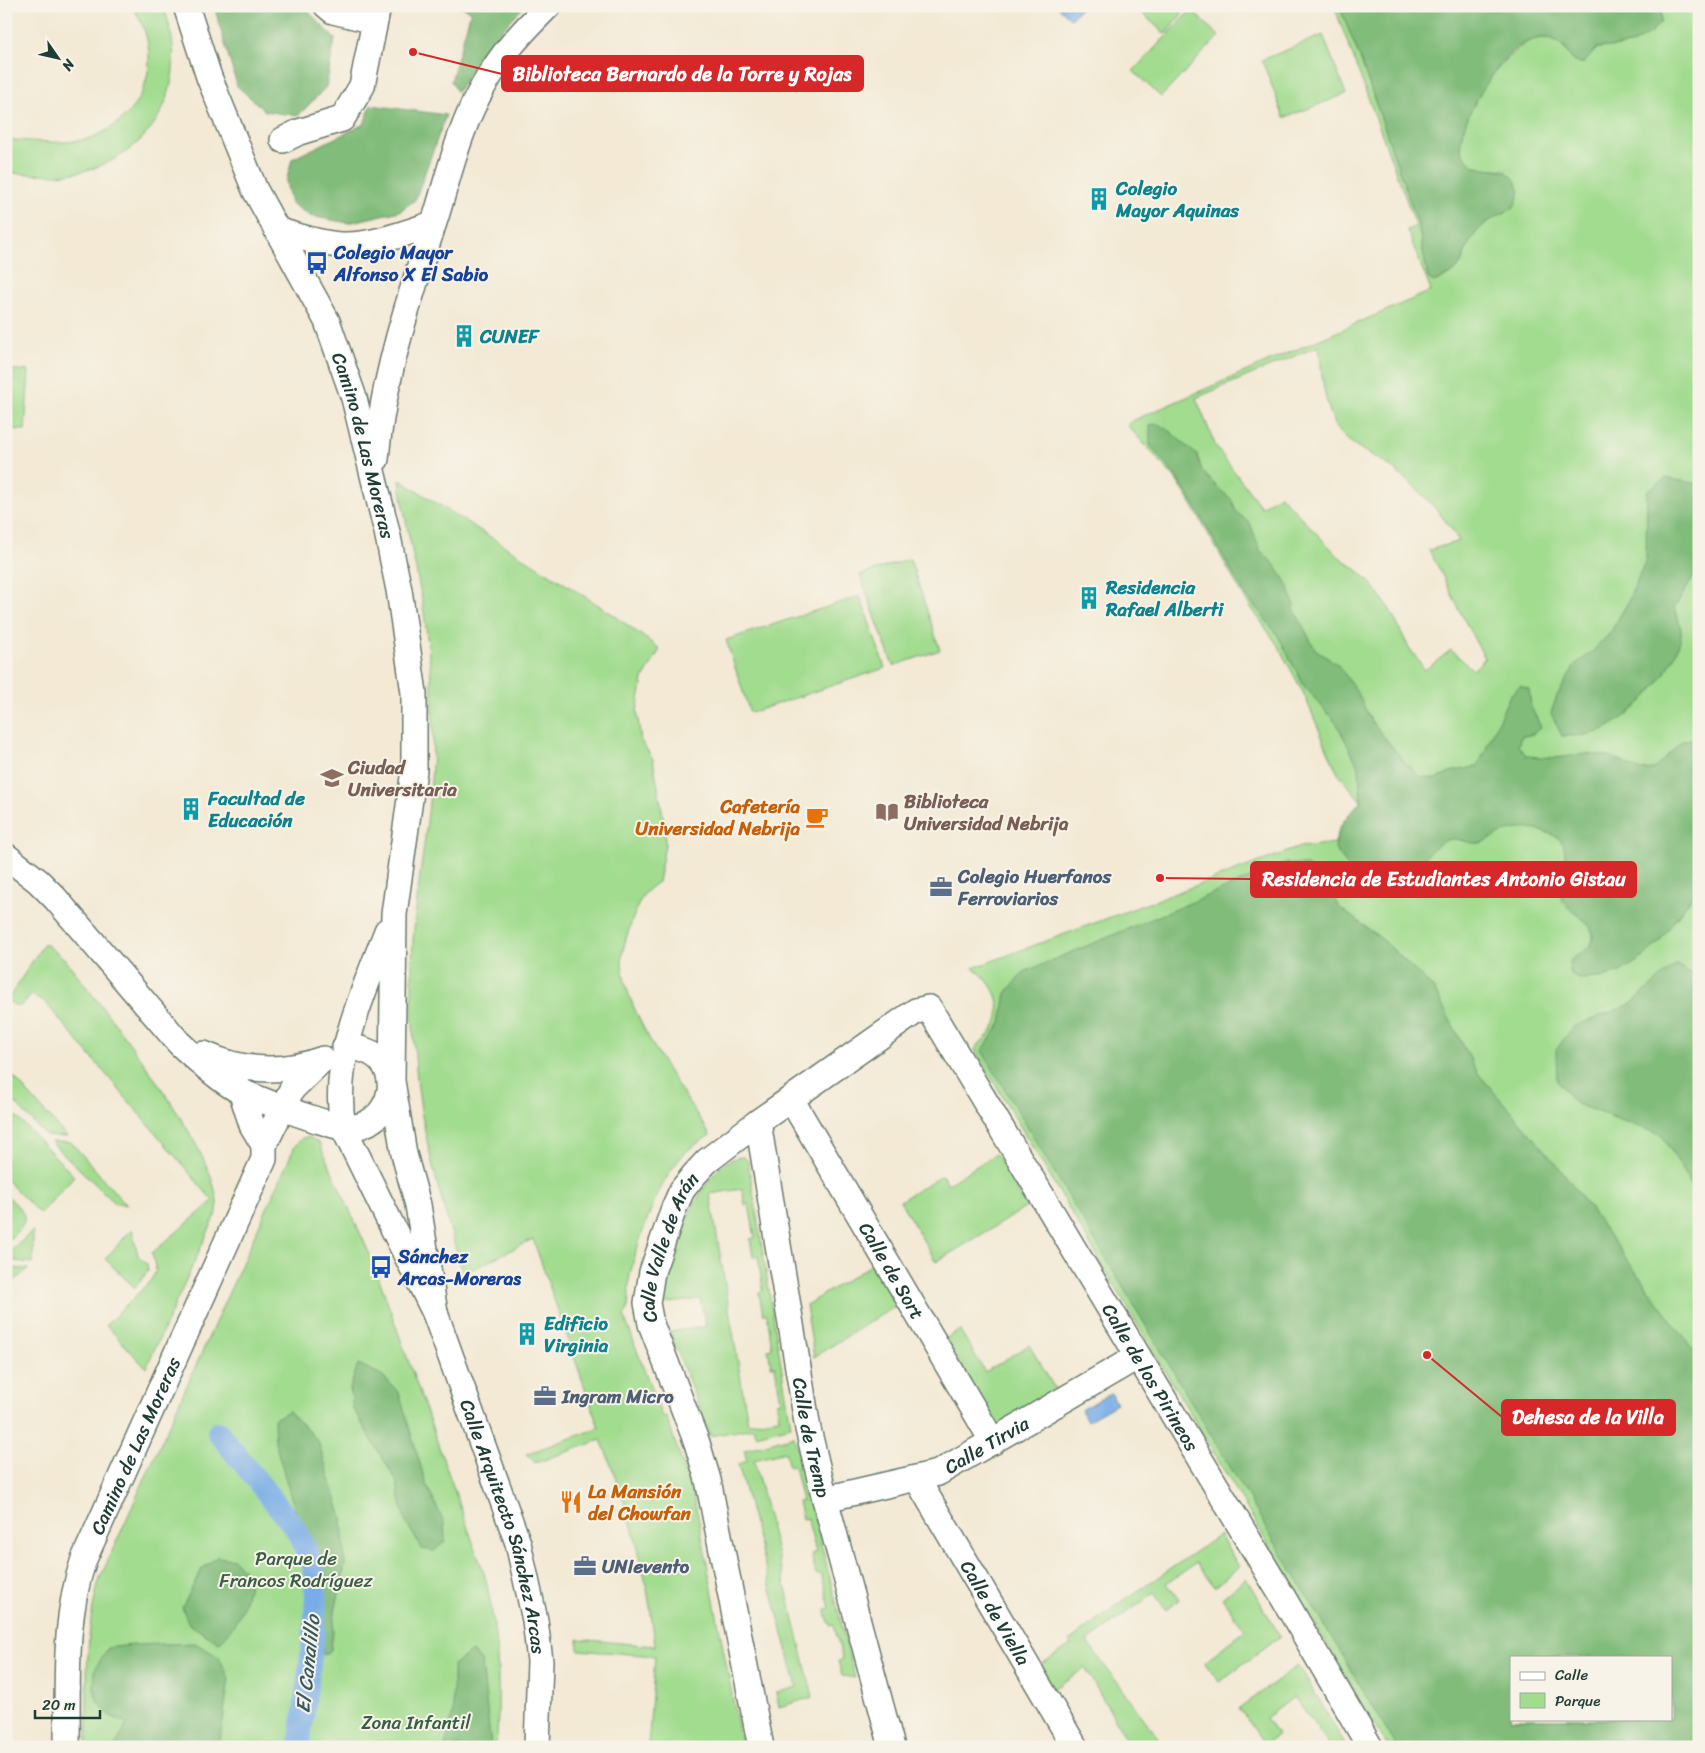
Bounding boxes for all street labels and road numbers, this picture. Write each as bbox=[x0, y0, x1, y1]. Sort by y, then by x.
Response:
street label: Camino de Las Moreras bbox=[323, 348, 404, 542]
street label: Calle Valle de Arán bbox=[630, 1164, 707, 1326]
street label: Calle de Sort bbox=[850, 1215, 934, 1326]
street label: Calle de los Pirineos bbox=[1093, 1296, 1208, 1458]
street label: Camino de Las Moreras bbox=[81, 1351, 190, 1540]
street label: Calle de Tremp bbox=[783, 1375, 841, 1501]
street label: Calle Arquitecto Sánchez Arcas bbox=[451, 1394, 556, 1656]
street label: Calle Tirvia bbox=[938, 1407, 1036, 1483]
street label: Calle de Viella bbox=[952, 1553, 1040, 1672]

